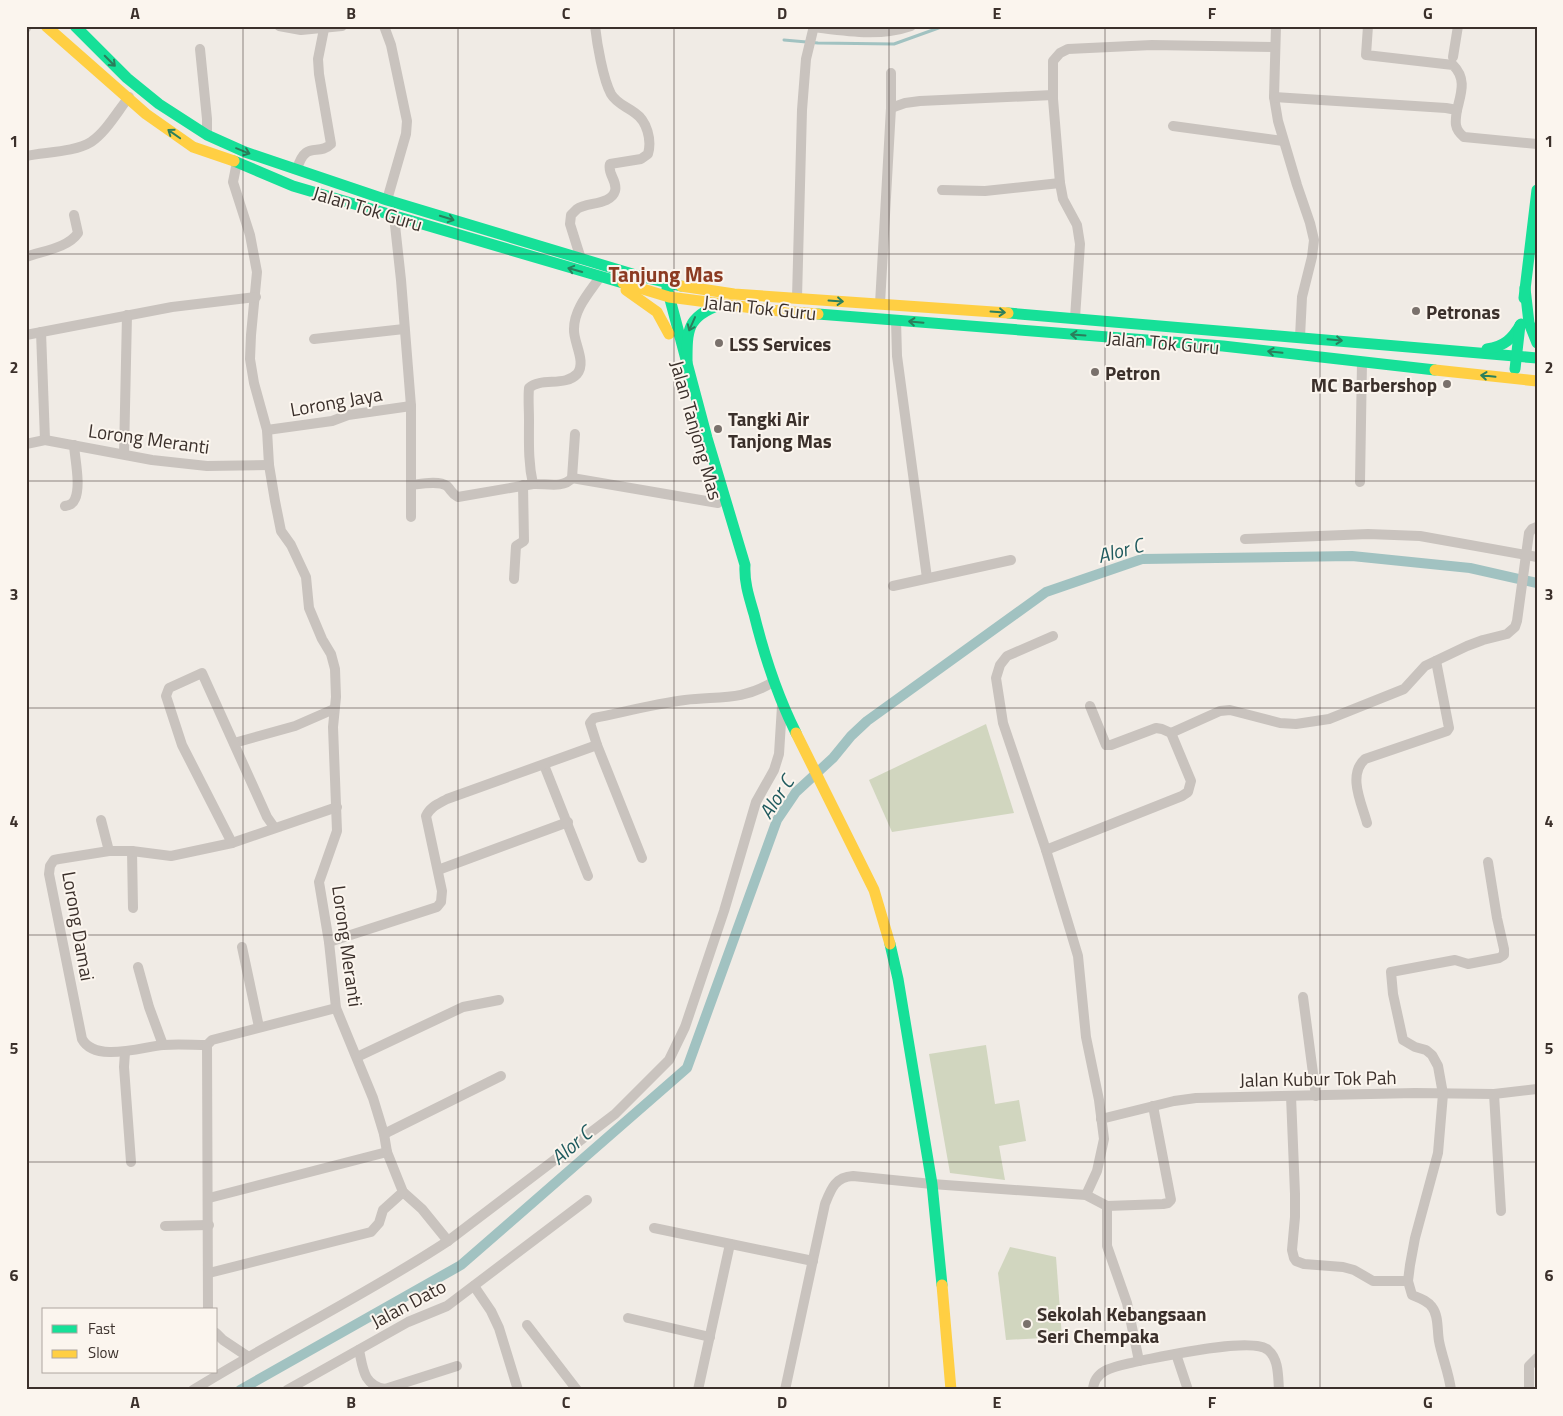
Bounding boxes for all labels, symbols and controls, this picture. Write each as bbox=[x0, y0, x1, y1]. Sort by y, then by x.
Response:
text: A bbox=[130, 1, 140, 25]
text: B bbox=[346, 1, 356, 25]
text: C bbox=[562, 1, 571, 25]
text: D bbox=[777, 1, 787, 25]
text: E bbox=[993, 1, 1002, 25]
text: F bbox=[1208, 1, 1217, 25]
text: G bbox=[1423, 1, 1433, 25]
one-way arrow bbox=[104, 54, 116, 67]
text: 1 bbox=[10, 129, 18, 153]
one-way arrow bbox=[167, 129, 181, 139]
text: 1 bbox=[1545, 129, 1553, 153]
one-way arrow bbox=[235, 147, 250, 156]
street label: Jalan Tok Guru bbox=[310, 178, 426, 238]
one-way arrow bbox=[439, 214, 455, 224]
district label: Tanjung Mas bbox=[608, 258, 724, 290]
one-way arrow bbox=[568, 265, 584, 275]
street label: Jalan Tok Guru bbox=[702, 287, 818, 327]
one-way arrow bbox=[828, 296, 844, 305]
place label: Petronas bbox=[1426, 297, 1500, 326]
marker: Petronas bbox=[1410, 305, 1422, 317]
one-way arrow bbox=[990, 308, 1006, 317]
one-way arrow bbox=[687, 316, 696, 331]
one-way arrow bbox=[908, 317, 924, 327]
street label: Jalan Tok Guru bbox=[1105, 323, 1221, 361]
place label: LSS Services bbox=[729, 329, 831, 358]
one-way arrow bbox=[1070, 330, 1086, 340]
one-way arrow bbox=[1326, 335, 1342, 345]
marker: LSS Services bbox=[713, 337, 725, 349]
one-way arrow bbox=[1267, 347, 1283, 357]
text: 2 bbox=[10, 355, 18, 379]
text: 2 bbox=[1545, 355, 1553, 379]
street label: Jalan Tanjong Mas bbox=[663, 357, 731, 503]
place label: Petron bbox=[1105, 358, 1160, 387]
marker: Petron bbox=[1089, 366, 1101, 378]
place label: MC Barbershop bbox=[1311, 370, 1437, 399]
one-way arrow bbox=[1481, 371, 1497, 381]
marker: MC Barbershop bbox=[1441, 378, 1453, 390]
street label: Lorong Jaya bbox=[288, 379, 385, 423]
place label: Tangki Air Tanjong Mas bbox=[728, 404, 832, 455]
street label: Lorong Meranti bbox=[87, 415, 211, 461]
marker: Tangki Air Tanjong Mas bbox=[712, 423, 724, 435]
water label: Alor C bbox=[1094, 528, 1149, 571]
text: 3 bbox=[10, 582, 18, 606]
text: 3 bbox=[1545, 582, 1553, 606]
water label: Alor C bbox=[750, 767, 803, 825]
text: 4 bbox=[10, 809, 19, 833]
text: 4 bbox=[1545, 809, 1554, 833]
street label: Lorong Damai bbox=[55, 869, 103, 983]
street label: Lorong Meranti bbox=[325, 884, 371, 1008]
text: 5 bbox=[10, 1036, 19, 1060]
text: 5 bbox=[1545, 1036, 1554, 1060]
street label: Jalan Kubur Tok Pah bbox=[1239, 1062, 1397, 1094]
water label: Alor C bbox=[543, 1116, 601, 1172]
text: 6 bbox=[10, 1263, 19, 1287]
text: 6 bbox=[1545, 1263, 1554, 1287]
street label: Jalan Dato bbox=[365, 1271, 451, 1335]
place label: Sekolah Kebangsaan Seri Chempaka bbox=[1037, 1299, 1207, 1350]
legend bbox=[42, 1308, 218, 1374]
text: Fast bbox=[88, 1317, 116, 1340]
marker: Sekolah Kebangsaan Seri Chempaka bbox=[1021, 1318, 1033, 1330]
text: Slow bbox=[88, 1341, 119, 1364]
text: A bbox=[130, 1390, 140, 1414]
text: B bbox=[346, 1390, 356, 1414]
text: C bbox=[562, 1390, 571, 1414]
text: D bbox=[777, 1390, 787, 1414]
text: E bbox=[993, 1390, 1002, 1414]
text: F bbox=[1208, 1390, 1217, 1414]
text: G bbox=[1423, 1390, 1433, 1414]

